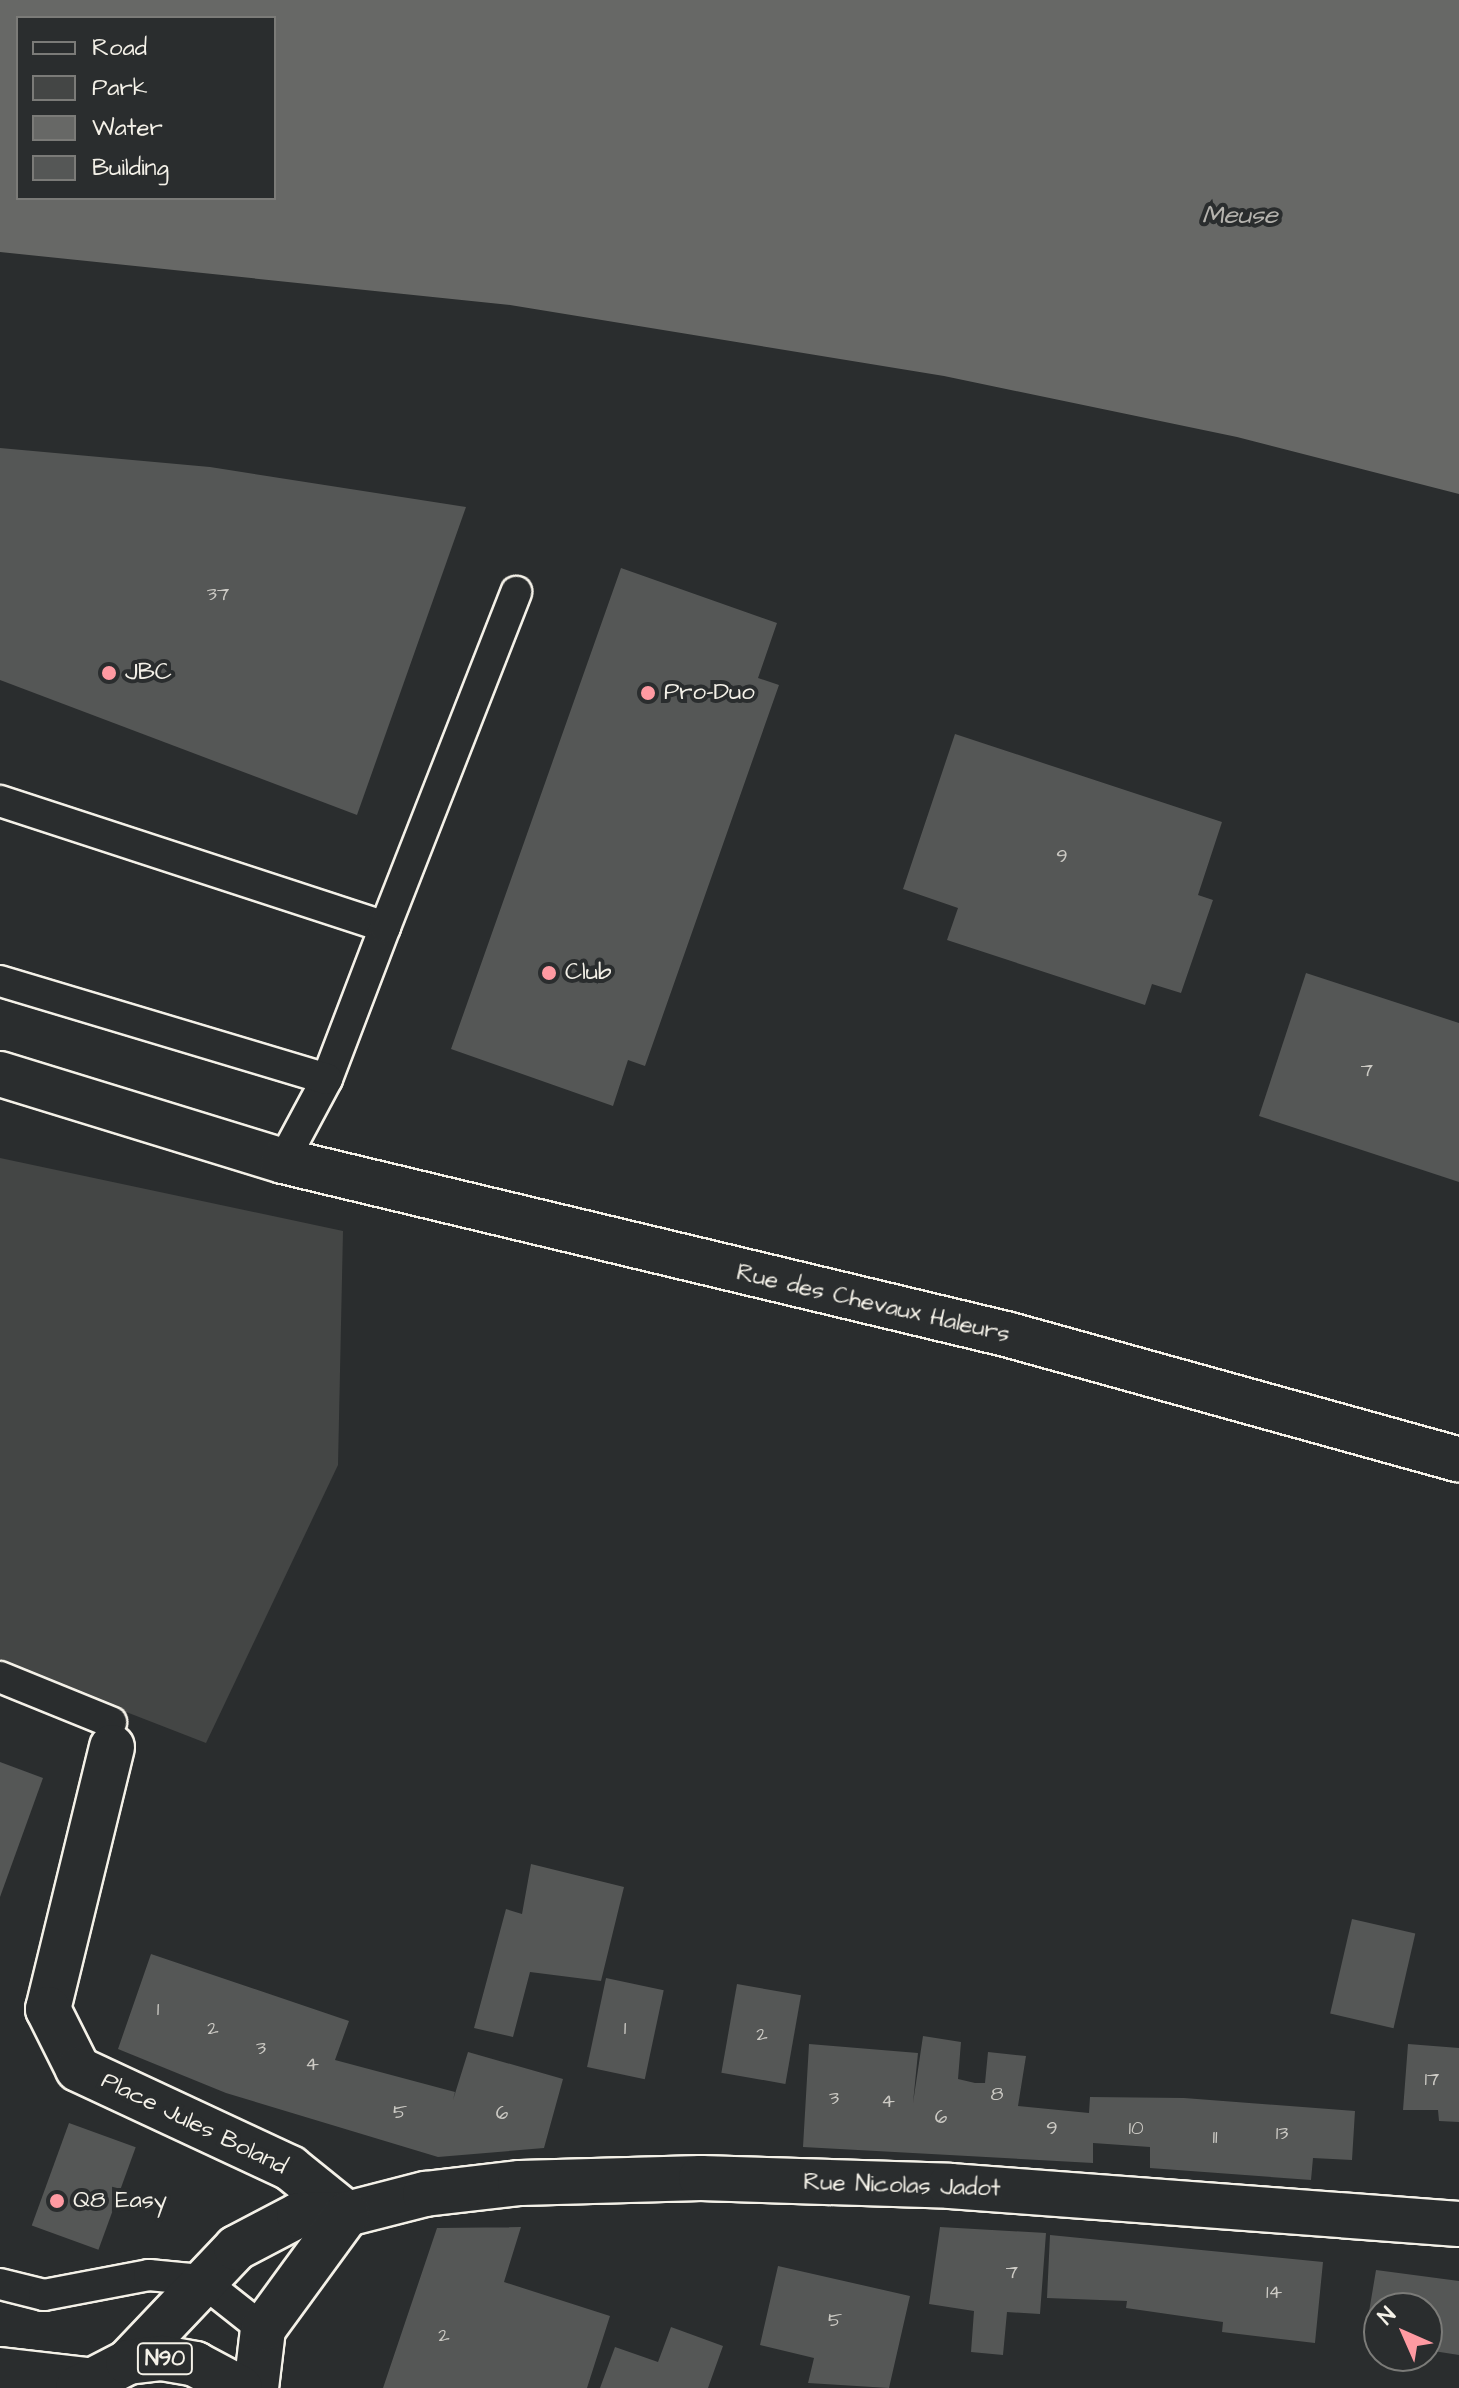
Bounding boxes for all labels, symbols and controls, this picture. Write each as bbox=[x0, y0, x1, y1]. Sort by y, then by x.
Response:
legend bbox=[16, 16, 276, 200]
text: Road bbox=[92, 31, 147, 65]
text: Park bbox=[92, 71, 148, 105]
text: Water bbox=[92, 111, 163, 145]
text: Building bbox=[92, 151, 169, 185]
water label: Meuse bbox=[1202, 200, 1278, 232]
house number: 37 bbox=[207, 582, 229, 606]
place label: JBC bbox=[125, 659, 172, 687]
marker: JBC bbox=[100, 664, 118, 682]
place label: Pro-Duo bbox=[664, 679, 755, 707]
marker: Pro-Duo bbox=[639, 684, 657, 702]
house number: 9 bbox=[1056, 844, 1068, 868]
place label: Club bbox=[565, 959, 611, 987]
marker: Club bbox=[540, 964, 558, 982]
house number: 7 bbox=[1361, 1058, 1373, 1082]
street label: Rue des Chevaux Haleurs bbox=[734, 1259, 1012, 1349]
house number: 1 bbox=[157, 1997, 159, 2021]
house number: 2 bbox=[207, 2016, 219, 2040]
house number: 1 bbox=[624, 2016, 626, 2040]
house number: 2 bbox=[756, 2022, 768, 2046]
house number: 3 bbox=[256, 2036, 266, 2060]
house number: 4 bbox=[305, 2052, 319, 2076]
street label: Place Jules Boland bbox=[96, 2067, 292, 2181]
house number: 17 bbox=[1425, 2067, 1439, 2091]
house number: 8 bbox=[991, 2082, 1003, 2106]
house number: 3 bbox=[829, 2086, 839, 2110]
house number: 4 bbox=[881, 2089, 895, 2113]
house number: 5 bbox=[393, 2100, 407, 2124]
house number: 6 bbox=[496, 2101, 508, 2125]
house number: 6 bbox=[935, 2105, 947, 2129]
house number: 9 bbox=[1046, 2116, 1058, 2140]
house number: 10 bbox=[1128, 2116, 1144, 2140]
house number: 13 bbox=[1276, 2121, 1288, 2145]
house number: 11 bbox=[1212, 2125, 1218, 2149]
street label: Rue Nicolas Jadot bbox=[803, 2168, 1001, 2204]
place label: Q8 Easy bbox=[73, 2187, 167, 2215]
marker: Q8 Easy bbox=[48, 2192, 66, 2210]
house number: 7 bbox=[1006, 2260, 1018, 2284]
house number: 14 bbox=[1266, 2280, 1282, 2304]
north arrow bbox=[1363, 2292, 1443, 2372]
text: N bbox=[1371, 2300, 1403, 2332]
house number: 5 bbox=[828, 2308, 842, 2332]
house number: 2 bbox=[438, 2323, 450, 2347]
road number: N90 bbox=[135, 2341, 195, 2377]

